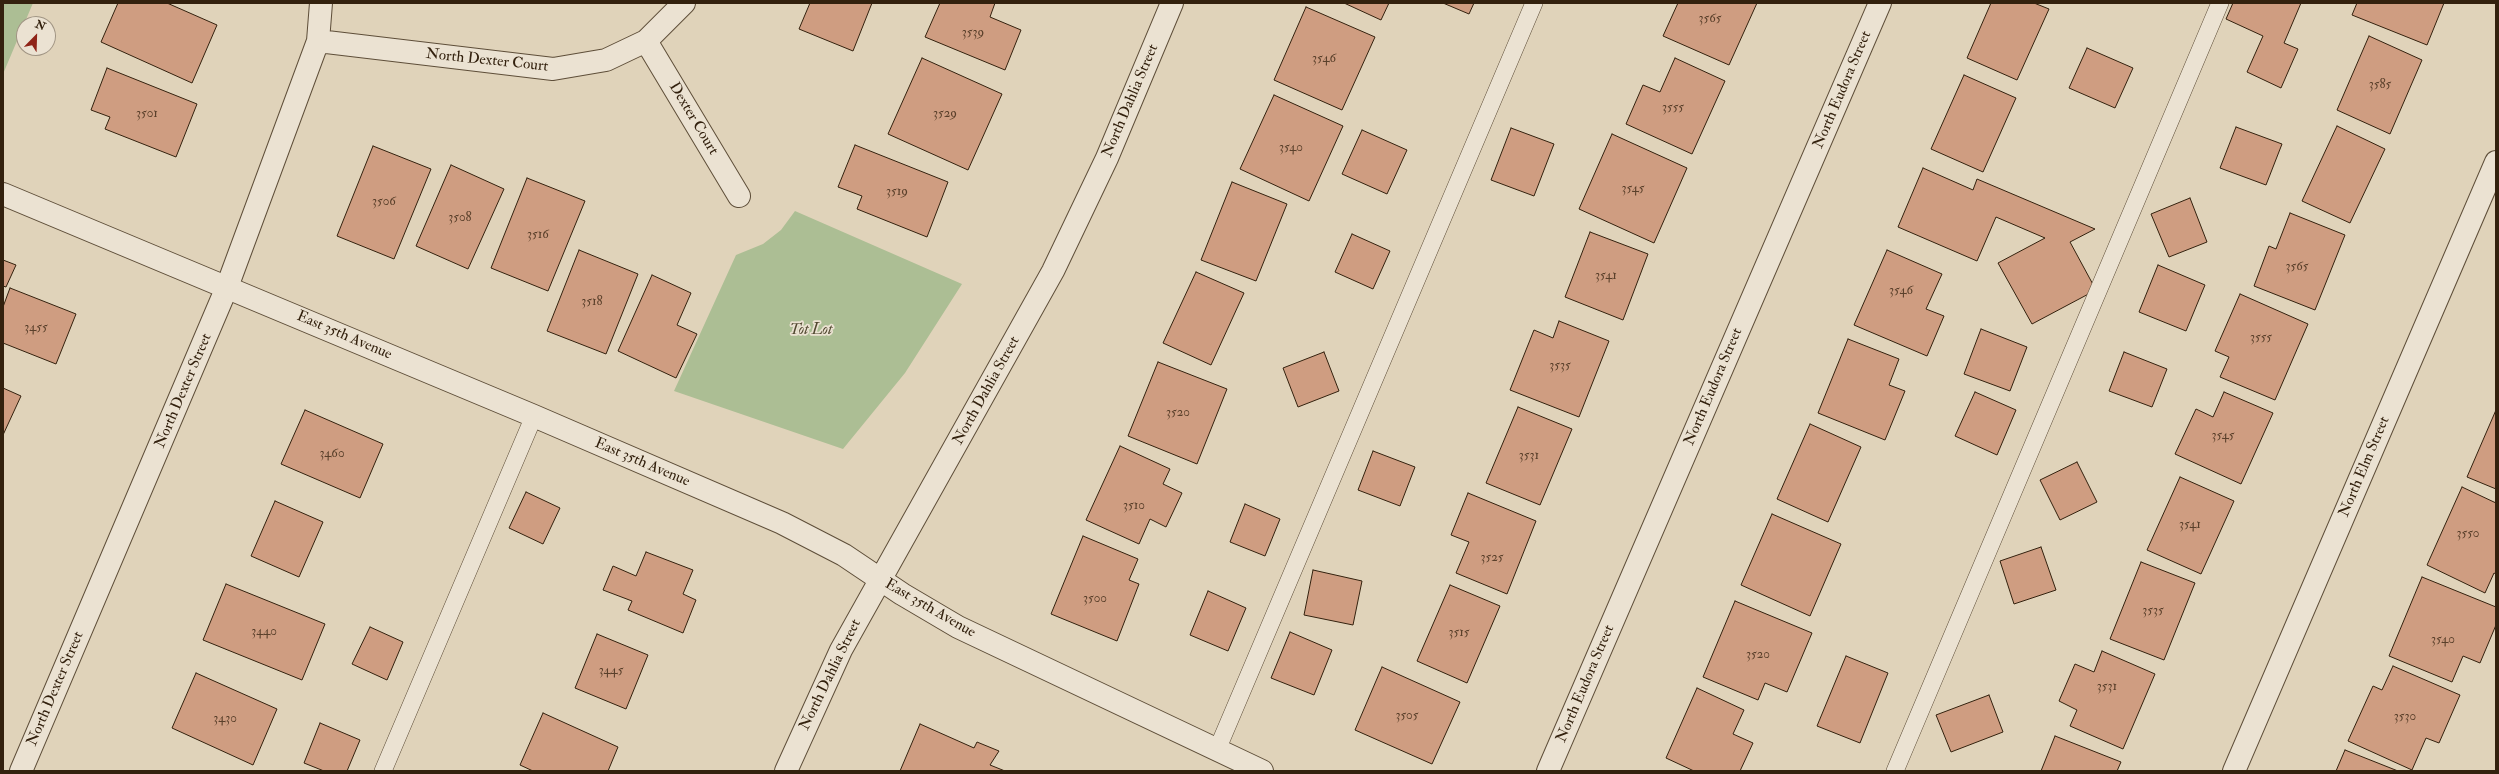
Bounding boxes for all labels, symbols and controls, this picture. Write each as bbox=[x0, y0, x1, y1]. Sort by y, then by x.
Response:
house number: 3565 bbox=[1699, 11, 1721, 27]
north arrow bbox=[16, 16, 56, 56]
text: N bbox=[33, 18, 48, 33]
house number: 3539 bbox=[962, 25, 984, 41]
street label: North Eudora Street bbox=[1810, 28, 1876, 152]
street label: North Dahlia Street bbox=[1099, 42, 1163, 160]
street label: North Dexter Court bbox=[425, 46, 549, 76]
house number: 3546 bbox=[1312, 51, 1336, 67]
house number: 3585 bbox=[2369, 77, 2391, 93]
street label: Dexter Court bbox=[664, 79, 722, 159]
house number: 3555 bbox=[1662, 100, 1684, 116]
house number: 3501 bbox=[136, 106, 158, 122]
house number: 3529 bbox=[933, 106, 957, 122]
house number: 3540 bbox=[1279, 140, 1303, 156]
house number: 3545 bbox=[1621, 181, 1645, 197]
house number: 3519 bbox=[886, 184, 908, 200]
house number: 3506 bbox=[372, 194, 396, 210]
house number: 3508 bbox=[448, 210, 472, 226]
house number: 3516 bbox=[527, 227, 549, 243]
house number: 3565 bbox=[2286, 259, 2308, 275]
house number: 3541 bbox=[1595, 268, 1617, 284]
house number: 3546 bbox=[1889, 283, 1913, 299]
house number: 3518 bbox=[581, 294, 603, 310]
street label: East 35th Avenue bbox=[294, 308, 394, 364]
house number: 3455 bbox=[24, 320, 48, 336]
park label: Tot Lot bbox=[790, 322, 832, 340]
street label: North Eudora Street bbox=[1681, 325, 1747, 449]
house number: 3555 bbox=[2250, 330, 2272, 346]
street label: North Dexter Street bbox=[152, 331, 216, 451]
street label: North Dahlia Street bbox=[950, 334, 1024, 448]
house number: 3535 bbox=[1549, 358, 1571, 374]
house number: 3520 bbox=[1166, 405, 1190, 421]
street label: North Elm Street bbox=[2336, 414, 2394, 520]
house number: 3545 bbox=[2211, 428, 2235, 444]
street label: East 35th Avenue bbox=[592, 435, 692, 491]
house number: 3460 bbox=[319, 446, 345, 462]
house number: 3531 bbox=[1519, 448, 1539, 464]
house number: 3510 bbox=[1123, 498, 1145, 514]
house number: 3541 bbox=[2179, 517, 2201, 533]
house number: 3550 bbox=[2457, 526, 2479, 542]
house number: 3525 bbox=[1481, 550, 1503, 566]
street label: East 35th Avenue bbox=[881, 576, 979, 642]
house number: 3500 bbox=[1083, 591, 1107, 607]
house number: 3535 bbox=[2142, 603, 2164, 619]
street label: North Dahlia Street bbox=[796, 617, 866, 733]
street label: North Eudora Street bbox=[1553, 622, 1619, 746]
house number: 3440 bbox=[251, 624, 277, 640]
house number: 3515 bbox=[1448, 625, 1470, 641]
street label: North Dexter Street bbox=[24, 629, 88, 749]
house number: 3540 bbox=[2431, 632, 2455, 648]
house number: 3520 bbox=[1746, 647, 1770, 663]
house number: 3445 bbox=[599, 663, 623, 679]
house number: 3531 bbox=[2097, 679, 2117, 695]
house number: 3505 bbox=[1396, 708, 1418, 724]
house number: 3530 bbox=[2394, 709, 2416, 725]
house number: 3430 bbox=[213, 711, 237, 727]

